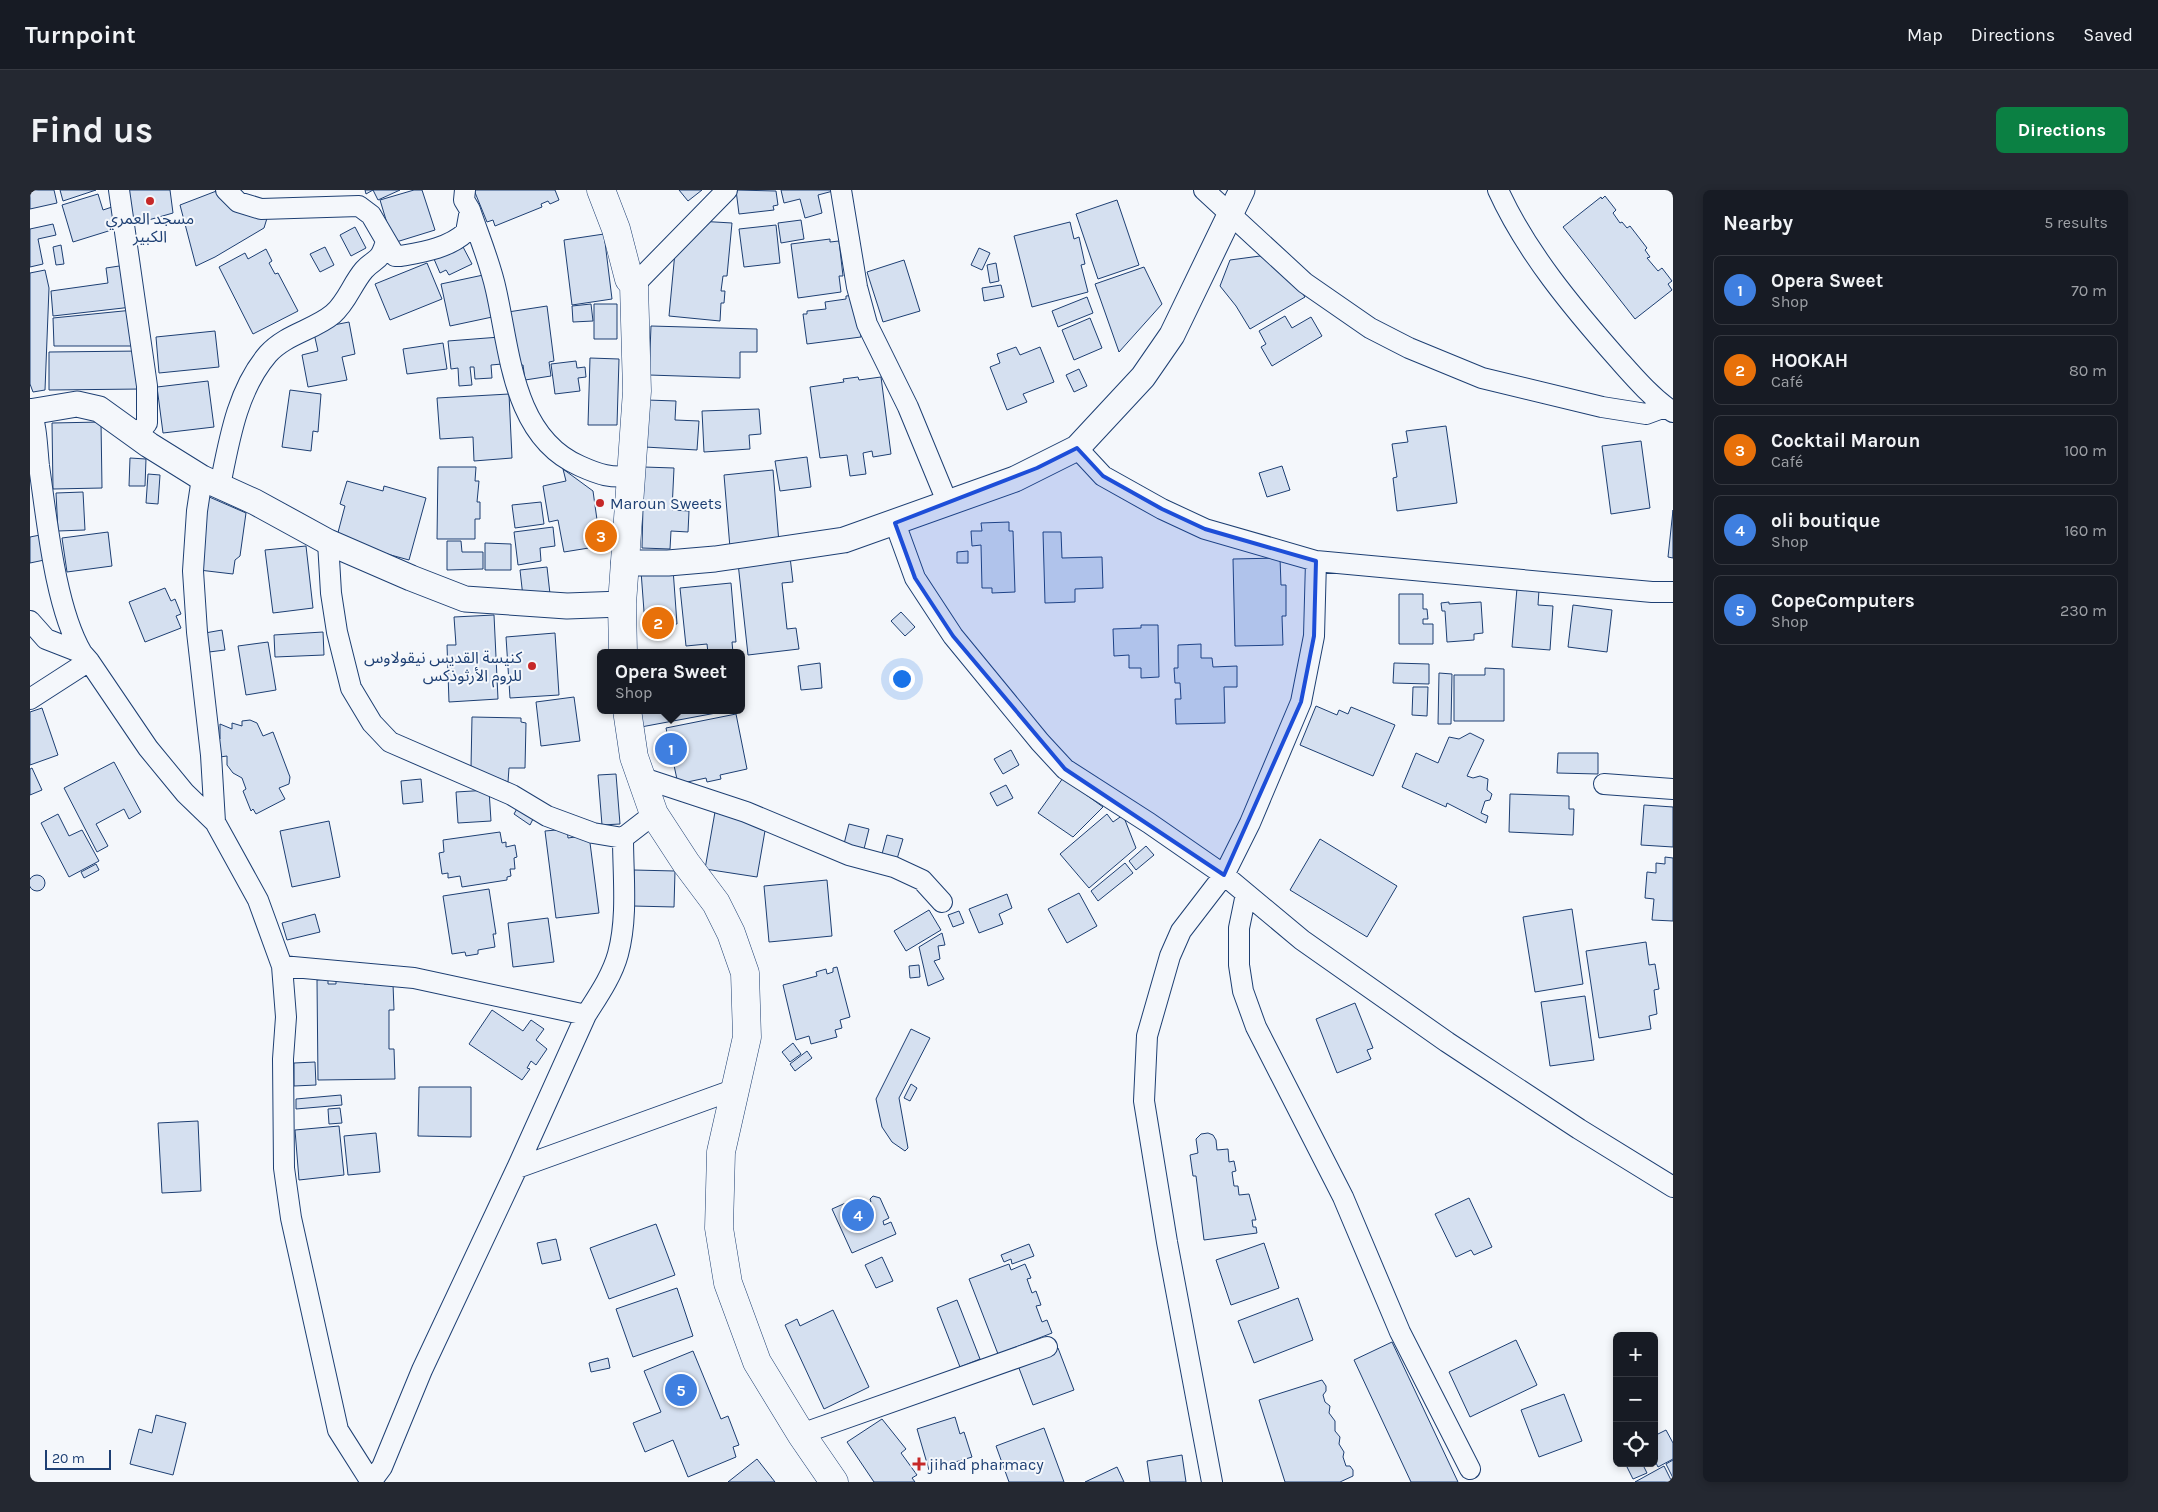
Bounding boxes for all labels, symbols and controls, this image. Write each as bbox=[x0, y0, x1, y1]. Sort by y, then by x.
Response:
text: Turnpoint bbox=[25, 21, 136, 49]
text: Map bbox=[1907, 24, 1943, 46]
text: Directions bbox=[1971, 24, 2055, 46]
text: Saved bbox=[2083, 24, 2133, 46]
button: Directions bbox=[1996, 107, 2128, 153]
text: Find us bbox=[30, 110, 153, 151]
marker: مسجد العمري الكبير bbox=[144, 195, 156, 207]
place label: مسجد العمري الكبير bbox=[106, 209, 194, 246]
text: Nearby bbox=[1723, 211, 1793, 235]
text: 5 results bbox=[2044, 213, 2108, 232]
text: Opera Sweet bbox=[1771, 270, 1883, 292]
text: 1 bbox=[1737, 281, 1743, 300]
text: 70 m bbox=[2071, 281, 2107, 300]
text: Shop bbox=[1771, 292, 1808, 311]
text: HOOKAH bbox=[1771, 350, 1848, 372]
text: 2 bbox=[1735, 361, 1745, 380]
text: 80 m bbox=[2069, 361, 2107, 380]
text: Café bbox=[1771, 372, 1803, 391]
text: Cocktail Maroun bbox=[1771, 430, 1920, 452]
text: 3 bbox=[1735, 441, 1745, 460]
text: 100 m bbox=[2064, 441, 2107, 460]
text: Café bbox=[1771, 452, 1803, 471]
place label: Maroun Sweets bbox=[610, 494, 722, 513]
marker: Maroun Sweets bbox=[594, 497, 606, 509]
text: oli boutique bbox=[1771, 510, 1880, 532]
pin: 3 bbox=[585, 517, 617, 555]
text: 4 bbox=[1735, 521, 1745, 540]
text: 160 m bbox=[2064, 521, 2107, 540]
text: Shop bbox=[1771, 532, 1808, 551]
text: CopeComputers bbox=[1771, 590, 1915, 612]
text: 5 bbox=[1735, 601, 1745, 620]
text: 230 m bbox=[2060, 601, 2107, 620]
pin: 2 bbox=[642, 604, 674, 642]
text: Shop bbox=[1771, 612, 1808, 631]
place label: كنيسة القديس نيقولاوس للروم الأرثوذكس bbox=[364, 648, 522, 688]
popup bbox=[597, 649, 745, 714]
marker: كنيسة القديس نيقولاوس للروم الأرثوذكس bbox=[526, 660, 538, 672]
text: Opera Sweet bbox=[615, 661, 727, 683]
your location bbox=[889, 666, 915, 692]
text: Shop bbox=[615, 683, 652, 702]
pin: 1 bbox=[655, 730, 687, 768]
pin: 4 bbox=[842, 1196, 874, 1234]
map controls bbox=[1613, 1332, 1658, 1467]
button: + bbox=[1613, 1332, 1658, 1377]
pin: 5 bbox=[665, 1371, 697, 1409]
button: − bbox=[1613, 1377, 1658, 1422]
button: locate bbox=[1613, 1422, 1658, 1467]
scale bar bbox=[45, 1447, 111, 1470]
text: 20 m bbox=[52, 1450, 85, 1467]
place label: jihad pharmacy bbox=[927, 1455, 1044, 1474]
marker: jihad pharmacy bbox=[913, 1458, 925, 1470]

